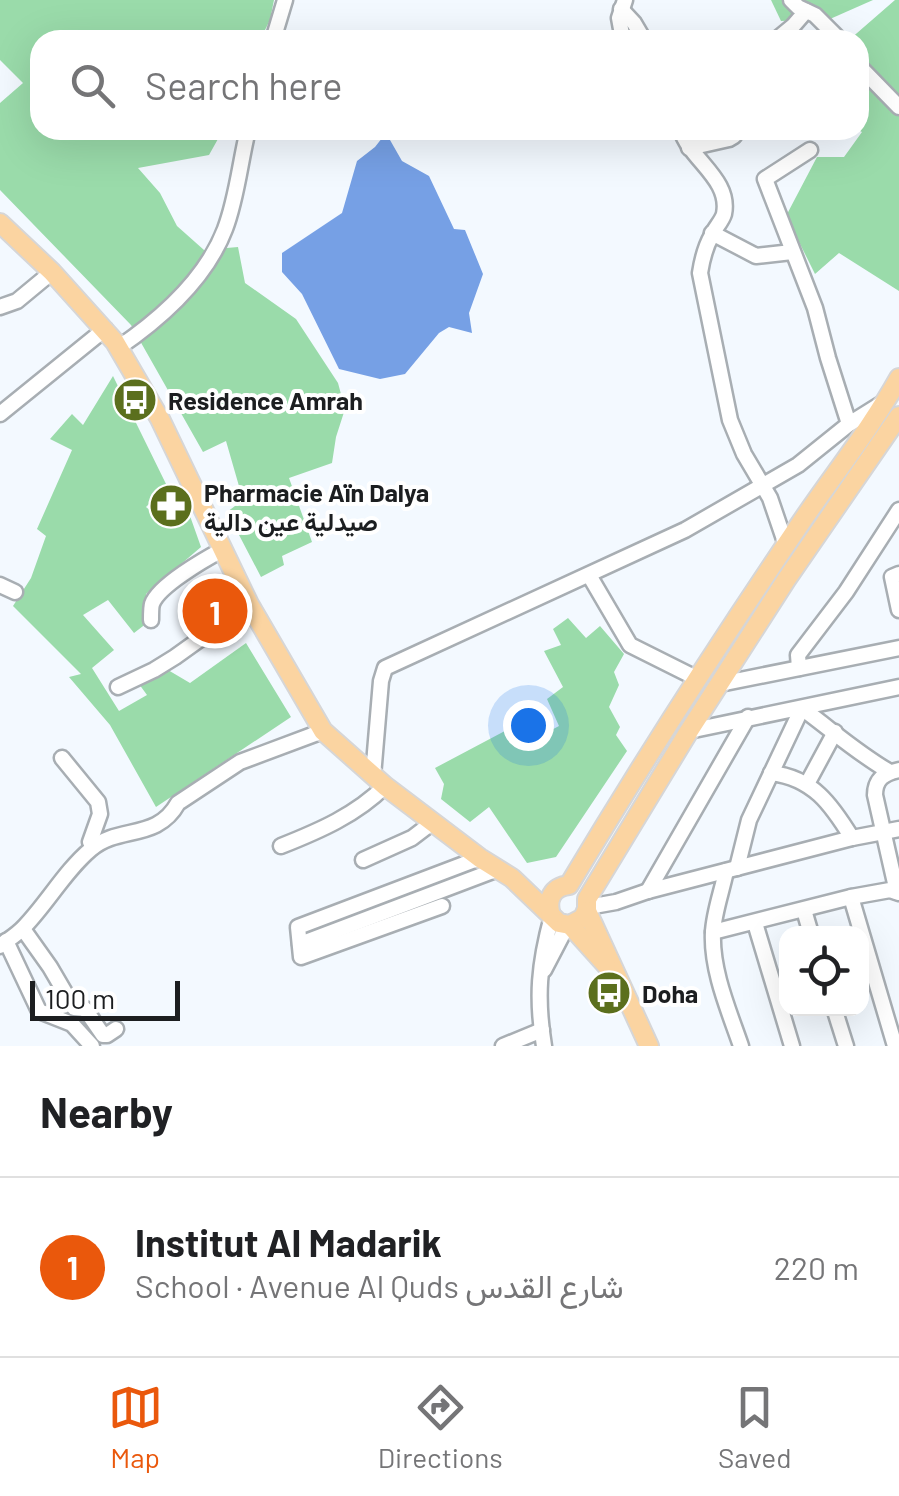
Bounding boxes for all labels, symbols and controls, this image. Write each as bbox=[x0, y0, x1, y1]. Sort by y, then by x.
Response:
search box bbox=[30, 30, 869, 140]
icon: search bbox=[65, 58, 120, 113]
text: Search here bbox=[145, 62, 343, 108]
bus stop icon: Residence Amrah bbox=[112, 377, 158, 423]
place label: Residence Amrah bbox=[168, 385, 363, 415]
place label: Pharmacie Aïn Dalya صيدلية عين دالية bbox=[204, 477, 429, 538]
pharmacy icon: Pharmacie Aïn Dalya صيدلية عين دالية bbox=[148, 483, 194, 529]
pin: 1 bbox=[182, 574, 248, 648]
your location bbox=[503, 700, 554, 751]
map controls bbox=[779, 926, 869, 1016]
button: locate bbox=[779, 926, 869, 1016]
bus stop icon: Doha bbox=[586, 970, 632, 1016]
scale bar bbox=[30, 976, 180, 1020]
place label: Doha bbox=[642, 978, 698, 1008]
text: 100 m bbox=[45, 981, 115, 1015]
text: Nearby bbox=[40, 1086, 173, 1136]
text: Institut Al Madarik bbox=[135, 1219, 442, 1265]
text: 1 bbox=[67, 1248, 78, 1286]
text: 220 m bbox=[774, 1248, 859, 1286]
text: School · Avenue Al Quds شارع القدس bbox=[135, 1266, 623, 1304]
tab: Map bbox=[108, 1380, 163, 1474]
tab: Directions bbox=[378, 1380, 503, 1474]
tab: Saved bbox=[718, 1380, 791, 1474]

